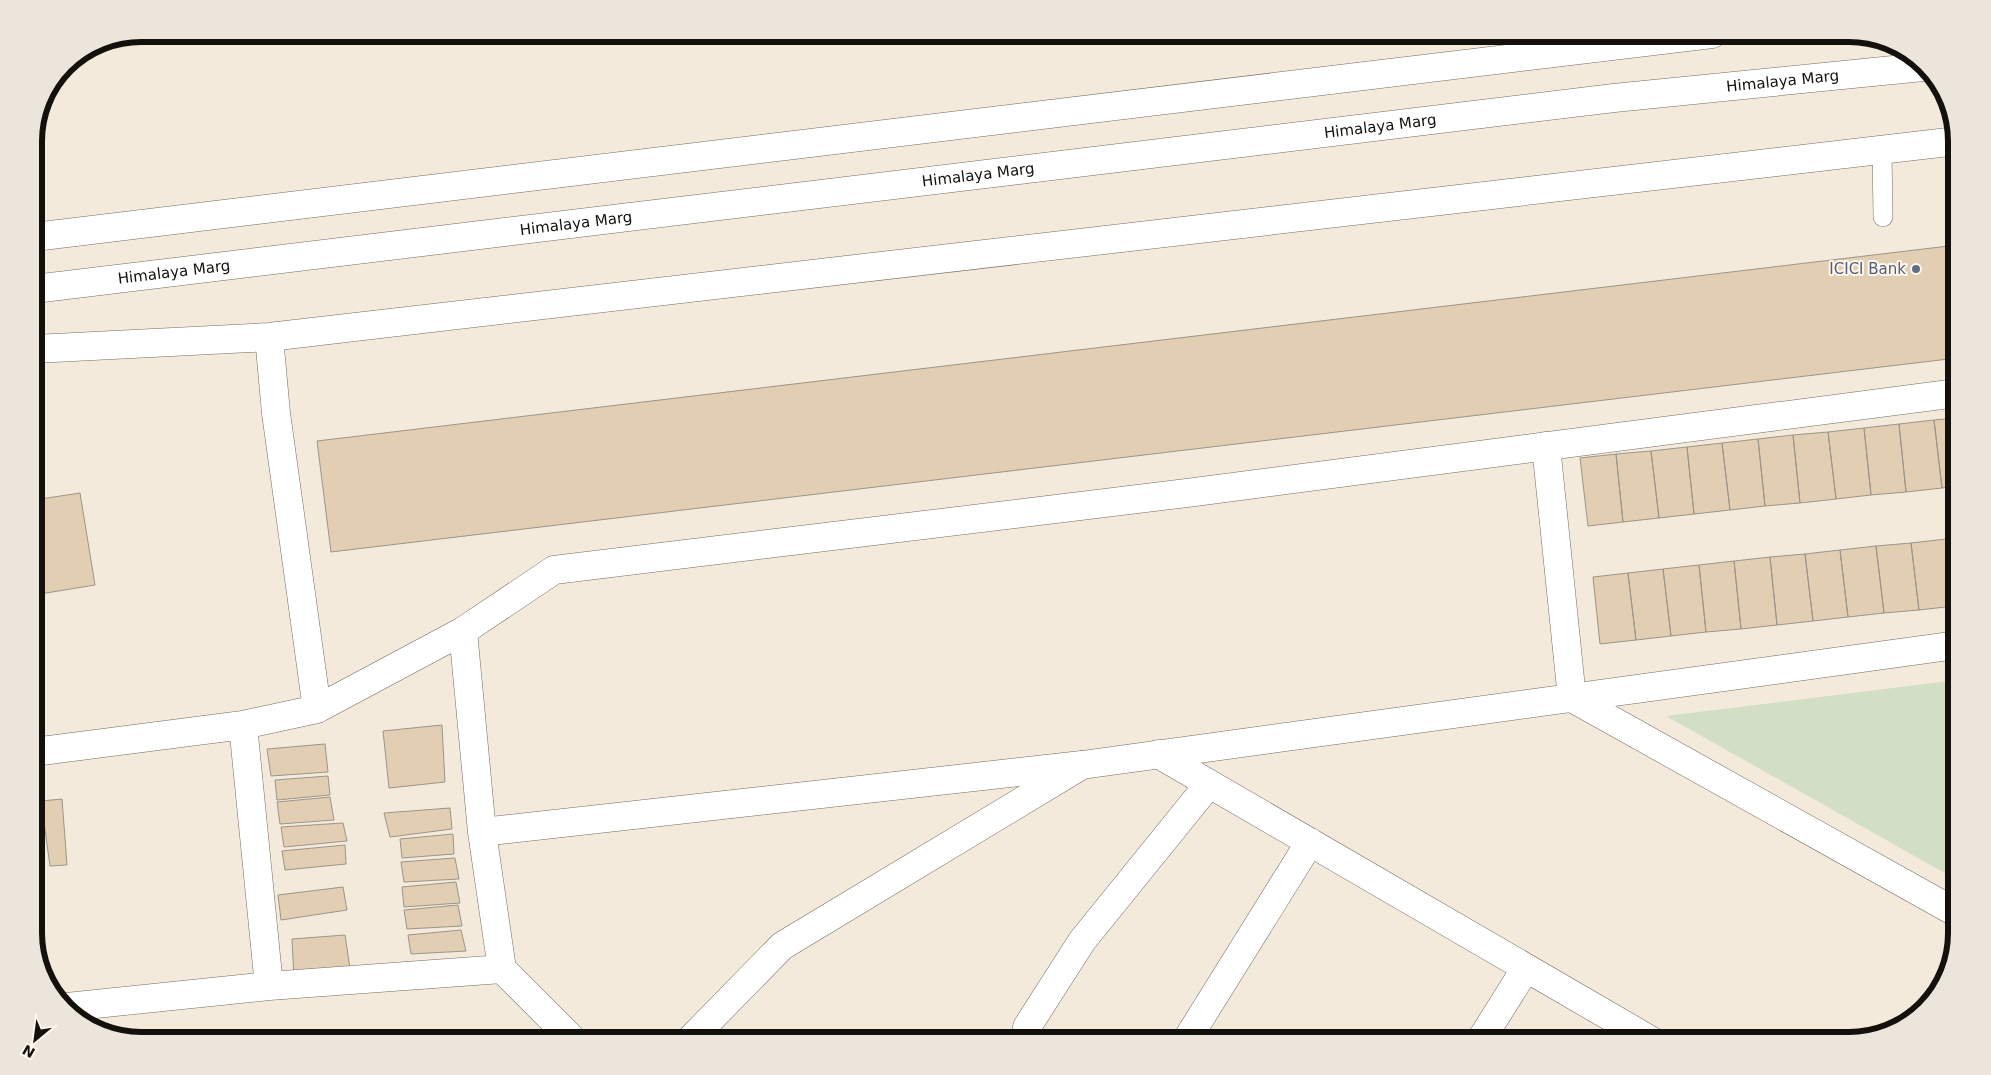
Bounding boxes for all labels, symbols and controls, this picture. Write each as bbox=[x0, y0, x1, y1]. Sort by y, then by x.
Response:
street label: Himalaya Marg bbox=[1725, 66, 1840, 96]
street label: Himalaya Marg bbox=[1323, 111, 1437, 142]
street label: Himalaya Marg bbox=[921, 159, 1035, 191]
street label: Himalaya Marg bbox=[519, 208, 633, 239]
street label: Himalaya Marg bbox=[117, 256, 231, 288]
place label: ICICI Bank bbox=[1829, 260, 1906, 278]
marker: ICICI Bank bbox=[1910, 263, 1922, 275]
north arrow bbox=[10, 1015, 60, 1065]
text: N bbox=[20, 1042, 38, 1061]

